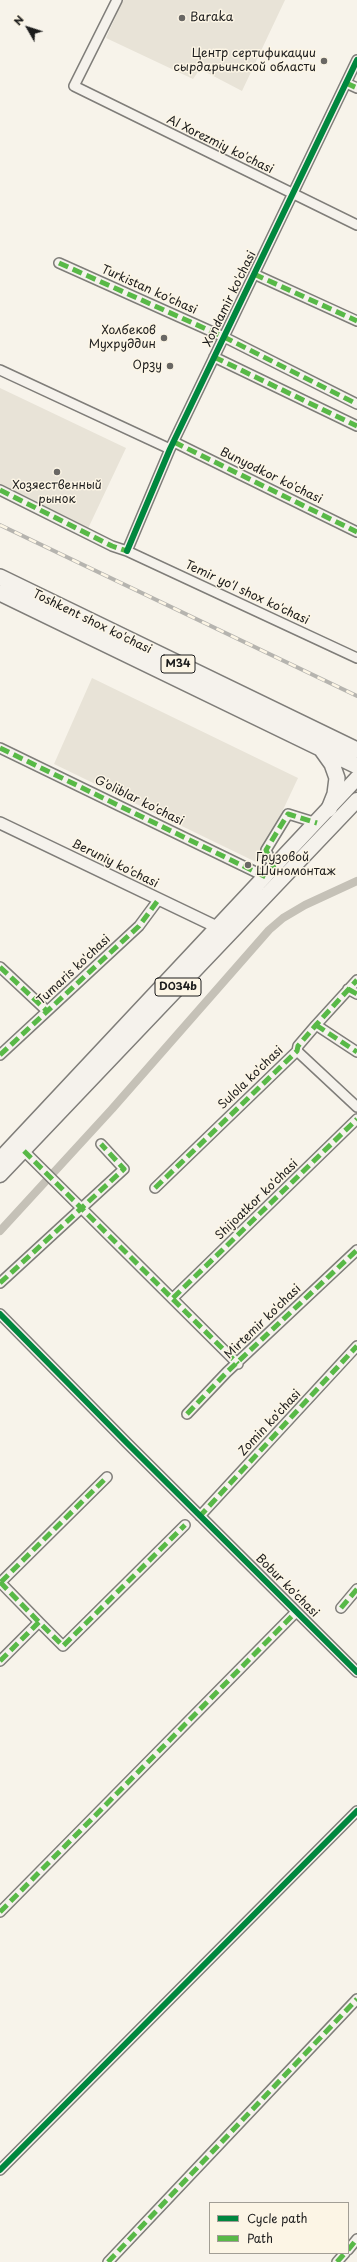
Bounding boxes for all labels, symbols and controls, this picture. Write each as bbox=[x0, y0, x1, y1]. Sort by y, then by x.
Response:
north arrow bbox=[8, 8, 48, 48]
text: N bbox=[9, 11, 28, 29]
place label: Baraka bbox=[190, 11, 233, 25]
marker: Baraka bbox=[177, 13, 187, 23]
place label: Центр сертификации сырдарьинской области bbox=[174, 47, 316, 75]
marker: Центр сертификации сырдарьинской области bbox=[319, 56, 329, 66]
street label: Al Xorezmiy ko'chasi bbox=[164, 113, 276, 177]
street label: Xondamir ko'chasi bbox=[201, 249, 259, 349]
street label: Turkistan ko'chasi bbox=[99, 262, 199, 318]
place label: Холбеков Мухруддин bbox=[89, 324, 156, 352]
marker: Холбеков Мухруддин bbox=[159, 333, 169, 343]
place label: Орзу bbox=[133, 359, 162, 373]
marker: Орзу bbox=[165, 361, 175, 371]
street label: Bunyodkor ko'chasi bbox=[218, 445, 324, 507]
marker: Хозяественный рынок bbox=[52, 467, 62, 477]
place label: Хозяественный рынок bbox=[12, 479, 102, 507]
street label: Temir yo'l shox ko'chasi bbox=[183, 558, 311, 628]
street label: Toshkent shox ko'chasi bbox=[30, 587, 154, 657]
road number: M34 bbox=[161, 655, 195, 673]
street label: G'oliblar ko'chasi bbox=[92, 773, 186, 829]
street label: Beruniy ko'chasi bbox=[69, 837, 161, 891]
place label: Грузовой Шиномонтаж bbox=[256, 851, 335, 879]
marker: Грузовой Шиномонтаж bbox=[243, 860, 253, 870]
street label: Tumaris ko'chasi bbox=[34, 932, 114, 1008]
road number: D034b bbox=[155, 978, 201, 996]
street label: Sulola ko'chasi bbox=[216, 1043, 286, 1113]
street label: Shijoatkor ko'chasi bbox=[213, 1157, 301, 1243]
street label: Mirtemir ko'chasi bbox=[222, 1282, 304, 1362]
street label: Zomin ko'chasi bbox=[236, 1387, 304, 1459]
street label: Bobur ko'chasi bbox=[252, 1551, 322, 1621]
legend bbox=[209, 2202, 349, 2254]
text: Cycle path bbox=[247, 2209, 308, 2227]
text: Path bbox=[247, 2229, 273, 2247]

